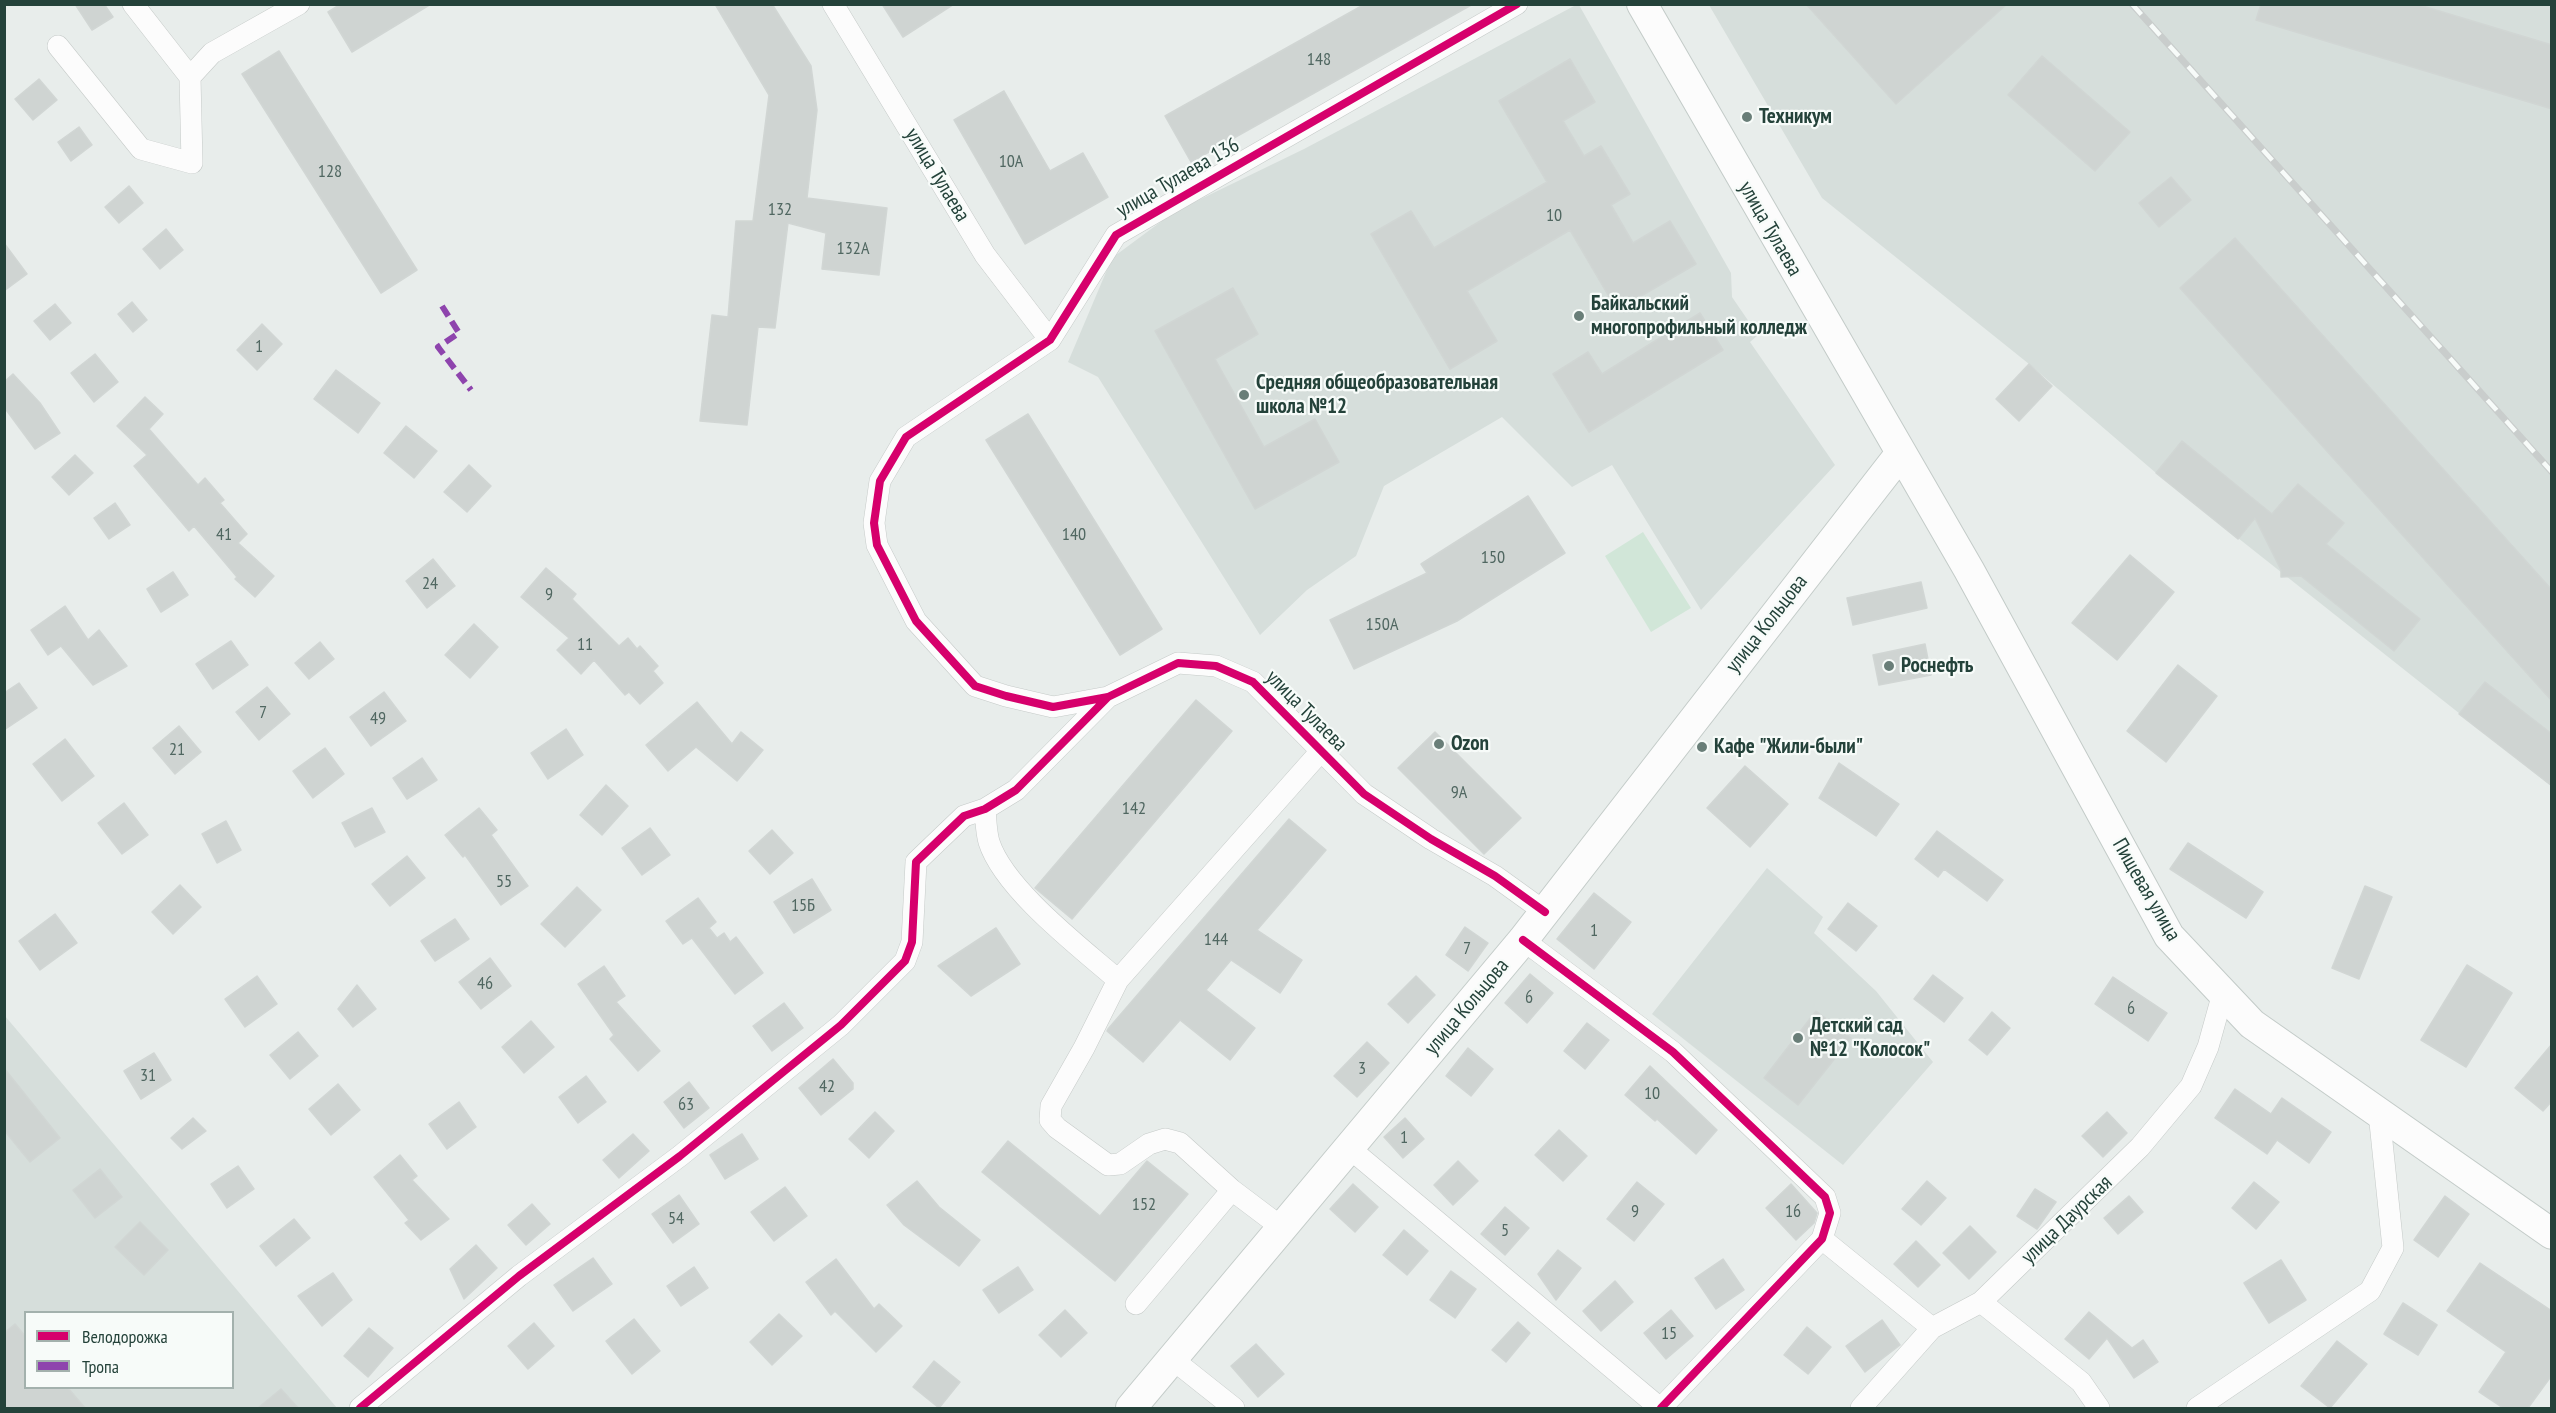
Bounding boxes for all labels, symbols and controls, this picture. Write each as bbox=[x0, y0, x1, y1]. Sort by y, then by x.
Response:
house number: 148 bbox=[1307, 49, 1331, 71]
place label: Техникум bbox=[1759, 104, 1832, 130]
marker: Техникум bbox=[1740, 110, 1754, 124]
street label: улица Тулаева bbox=[899, 124, 975, 226]
street label: улица Тулаева 136 bbox=[1112, 133, 1244, 223]
house number: 10А bbox=[999, 151, 1023, 173]
house number: 128 bbox=[318, 161, 342, 183]
street label: улица Тулаева bbox=[1733, 177, 1807, 281]
house number: 132 bbox=[768, 199, 792, 221]
house number: 10 bbox=[1546, 205, 1562, 227]
house number: 132А bbox=[837, 238, 869, 260]
place label: Байкальский многопрофильный колледж bbox=[1591, 291, 1807, 341]
marker: Байкальский многопрофильный колледж bbox=[1572, 309, 1586, 323]
house number: 1 bbox=[255, 336, 263, 358]
place label: Средняя общеобразовательная школа №12 bbox=[1256, 370, 1498, 420]
marker: Средняя общеобразовательная школа №12 bbox=[1237, 388, 1251, 402]
house number: 41 bbox=[216, 524, 232, 546]
house number: 140 bbox=[1062, 524, 1086, 546]
house number: 150 bbox=[1481, 547, 1505, 569]
street label: улица Кольцова bbox=[1721, 570, 1813, 678]
house number: 24 bbox=[422, 573, 438, 595]
house number: 9 bbox=[545, 584, 553, 606]
house number: 150А bbox=[1366, 614, 1398, 636]
house number: 11 bbox=[577, 634, 593, 656]
place label: Роснефть bbox=[1901, 653, 1973, 679]
marker: Роснефть bbox=[1882, 659, 1896, 673]
street label: улица Тулаева bbox=[1260, 665, 1352, 757]
house number: 7 bbox=[259, 702, 267, 724]
house number: 49 bbox=[370, 708, 386, 730]
place label: Ozon bbox=[1451, 731, 1489, 757]
place label: Кафе "Жили-были" bbox=[1714, 734, 1863, 760]
marker: Ozon bbox=[1432, 737, 1446, 751]
house number: 21 bbox=[169, 739, 185, 761]
marker: Кафе "Жили-были" bbox=[1695, 740, 1709, 754]
house number: 9А bbox=[1451, 782, 1467, 804]
house number: 142 bbox=[1122, 798, 1146, 820]
street label: Пищевая улица bbox=[2107, 834, 2185, 946]
house number: 55 bbox=[496, 871, 512, 893]
house number: 15Б bbox=[791, 895, 815, 917]
house number: 1 bbox=[1590, 920, 1598, 942]
house number: 144 bbox=[1204, 929, 1228, 951]
house number: 7 bbox=[1463, 938, 1471, 960]
street label: улица Кольцова bbox=[1420, 954, 1514, 1060]
house number: 46 bbox=[477, 973, 493, 995]
house number: 6 bbox=[1525, 987, 1533, 1009]
house number: 6 bbox=[2127, 998, 2135, 1020]
place label: Детский сад №12 "Колосок" bbox=[1810, 1013, 1930, 1063]
marker: Детский сад №12 "Колосок" bbox=[1791, 1031, 1805, 1045]
house number: 3 bbox=[1358, 1058, 1366, 1080]
house number: 31 bbox=[140, 1065, 156, 1087]
house number: 42 bbox=[819, 1076, 835, 1098]
house number: 10 bbox=[1644, 1083, 1660, 1105]
house number: 63 bbox=[678, 1094, 694, 1116]
house number: 1 bbox=[1400, 1127, 1408, 1149]
street label: улица Даурская bbox=[2016, 1170, 2118, 1270]
house number: 152 bbox=[1132, 1194, 1156, 1216]
house number: 9 bbox=[1631, 1201, 1639, 1223]
house number: 16 bbox=[1785, 1201, 1801, 1223]
house number: 54 bbox=[668, 1208, 684, 1230]
house number: 5 bbox=[1501, 1220, 1509, 1242]
legend bbox=[24, 1311, 234, 1389]
house number: 15 bbox=[1661, 1323, 1677, 1345]
text: Велодорожка bbox=[82, 1325, 168, 1348]
text: Тропа bbox=[82, 1355, 119, 1378]

